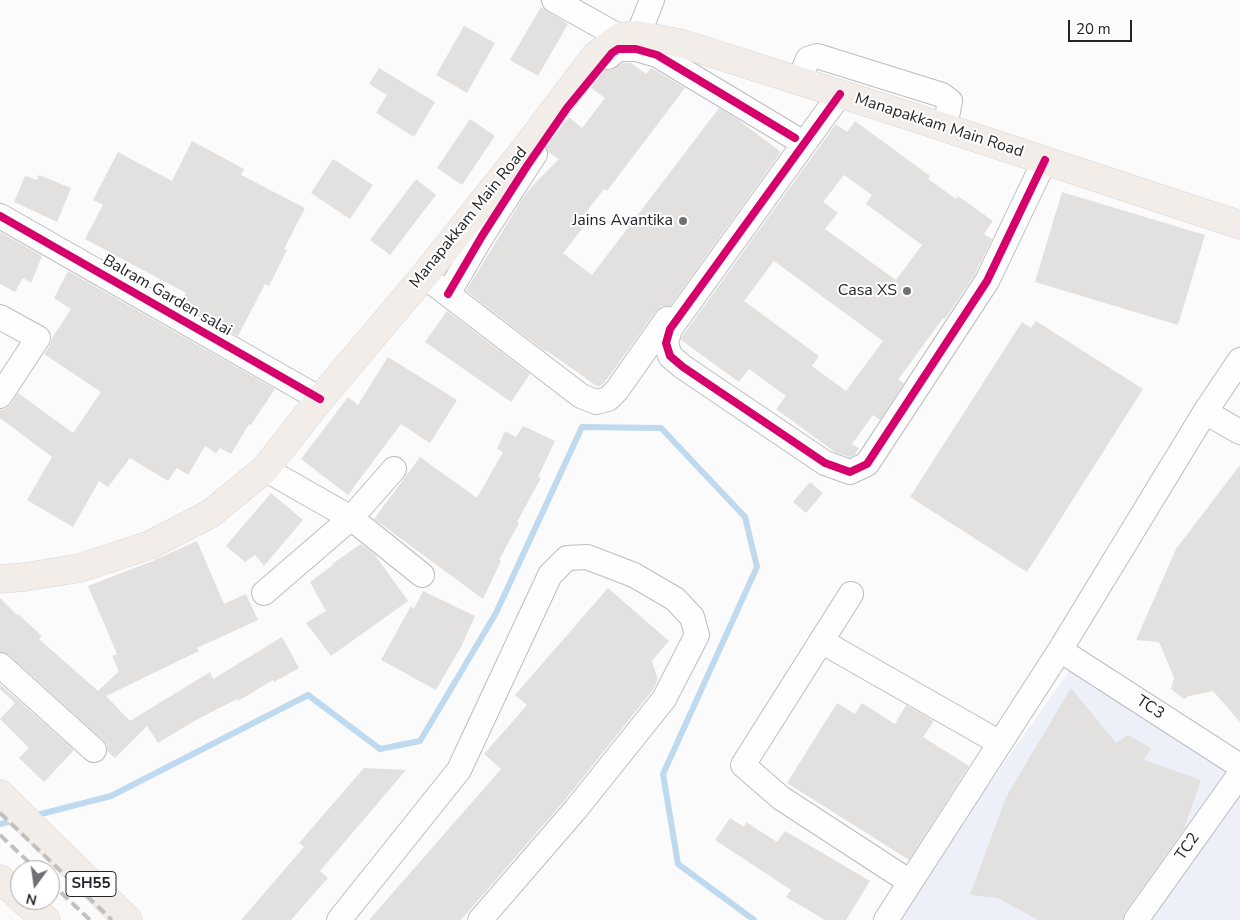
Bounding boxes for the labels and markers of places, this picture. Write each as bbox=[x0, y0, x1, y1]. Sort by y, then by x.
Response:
place label: Jains Avantika bbox=[572, 211, 673, 231]
marker: Jains Avantika bbox=[677, 215, 689, 227]
place label: Casa XS bbox=[838, 281, 897, 301]
marker: Casa XS bbox=[901, 285, 913, 297]

